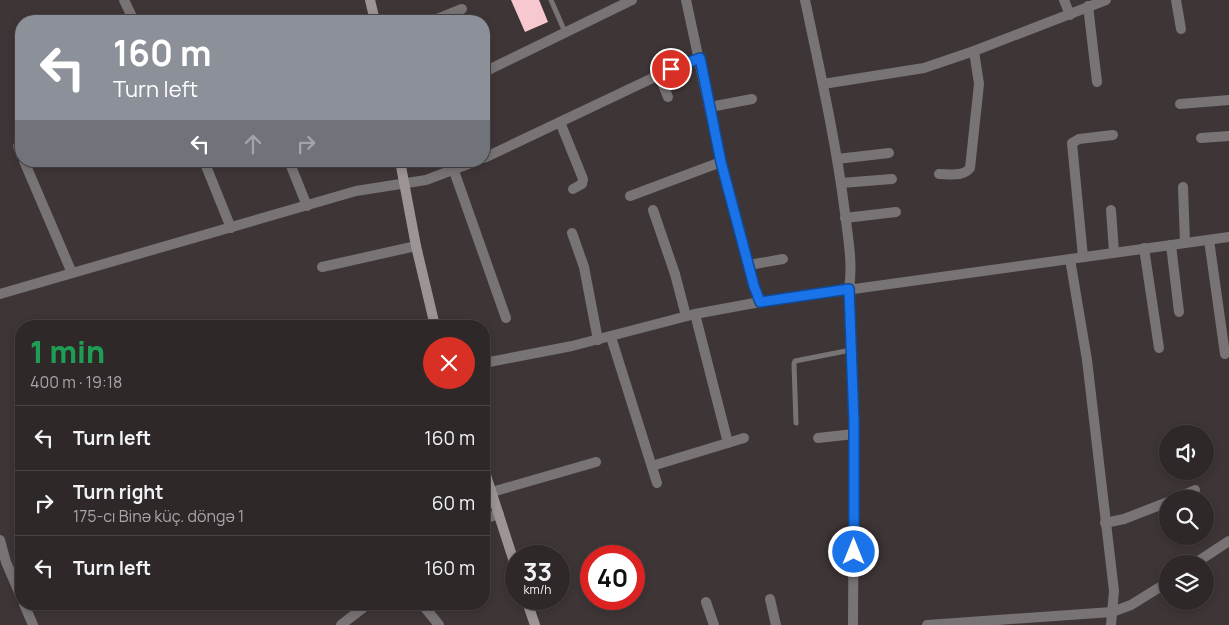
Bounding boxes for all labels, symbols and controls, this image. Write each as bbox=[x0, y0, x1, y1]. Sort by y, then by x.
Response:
text: 160 m bbox=[113, 29, 212, 77]
icon: left bbox=[30, 35, 95, 100]
pin bbox=[650, 48, 692, 90]
icon: arrive bbox=[657, 55, 685, 83]
text: Turn left bbox=[113, 74, 198, 104]
icon: left bbox=[186, 130, 214, 158]
icon: ahead bbox=[239, 130, 267, 158]
icon: right bbox=[292, 130, 320, 158]
text: 1 min bbox=[30, 331, 105, 372]
button: close bbox=[423, 337, 475, 389]
text: 400 m · 19:18 bbox=[30, 371, 122, 393]
icon: left bbox=[30, 424, 58, 452]
text: Turn left bbox=[73, 425, 151, 451]
text: 160 m bbox=[424, 425, 475, 451]
map controls bbox=[1159, 425, 1214, 610]
button: sound bbox=[1159, 425, 1214, 480]
text: Turn right bbox=[73, 479, 163, 505]
icon: right bbox=[30, 489, 58, 517]
text: 60 m bbox=[432, 490, 475, 516]
button: search bbox=[1159, 490, 1214, 545]
text: 175-cı Binə küç. döngə 1 bbox=[73, 505, 244, 527]
position arrow bbox=[827, 525, 879, 577]
speed limit sign: 40 bbox=[580, 545, 645, 610]
icon: left bbox=[30, 554, 58, 582]
text: 33 bbox=[523, 554, 552, 589]
text: Turn left bbox=[73, 555, 151, 581]
text: 160 m bbox=[424, 555, 475, 581]
button: layers bbox=[1159, 555, 1214, 610]
text: km/h bbox=[524, 581, 551, 598]

